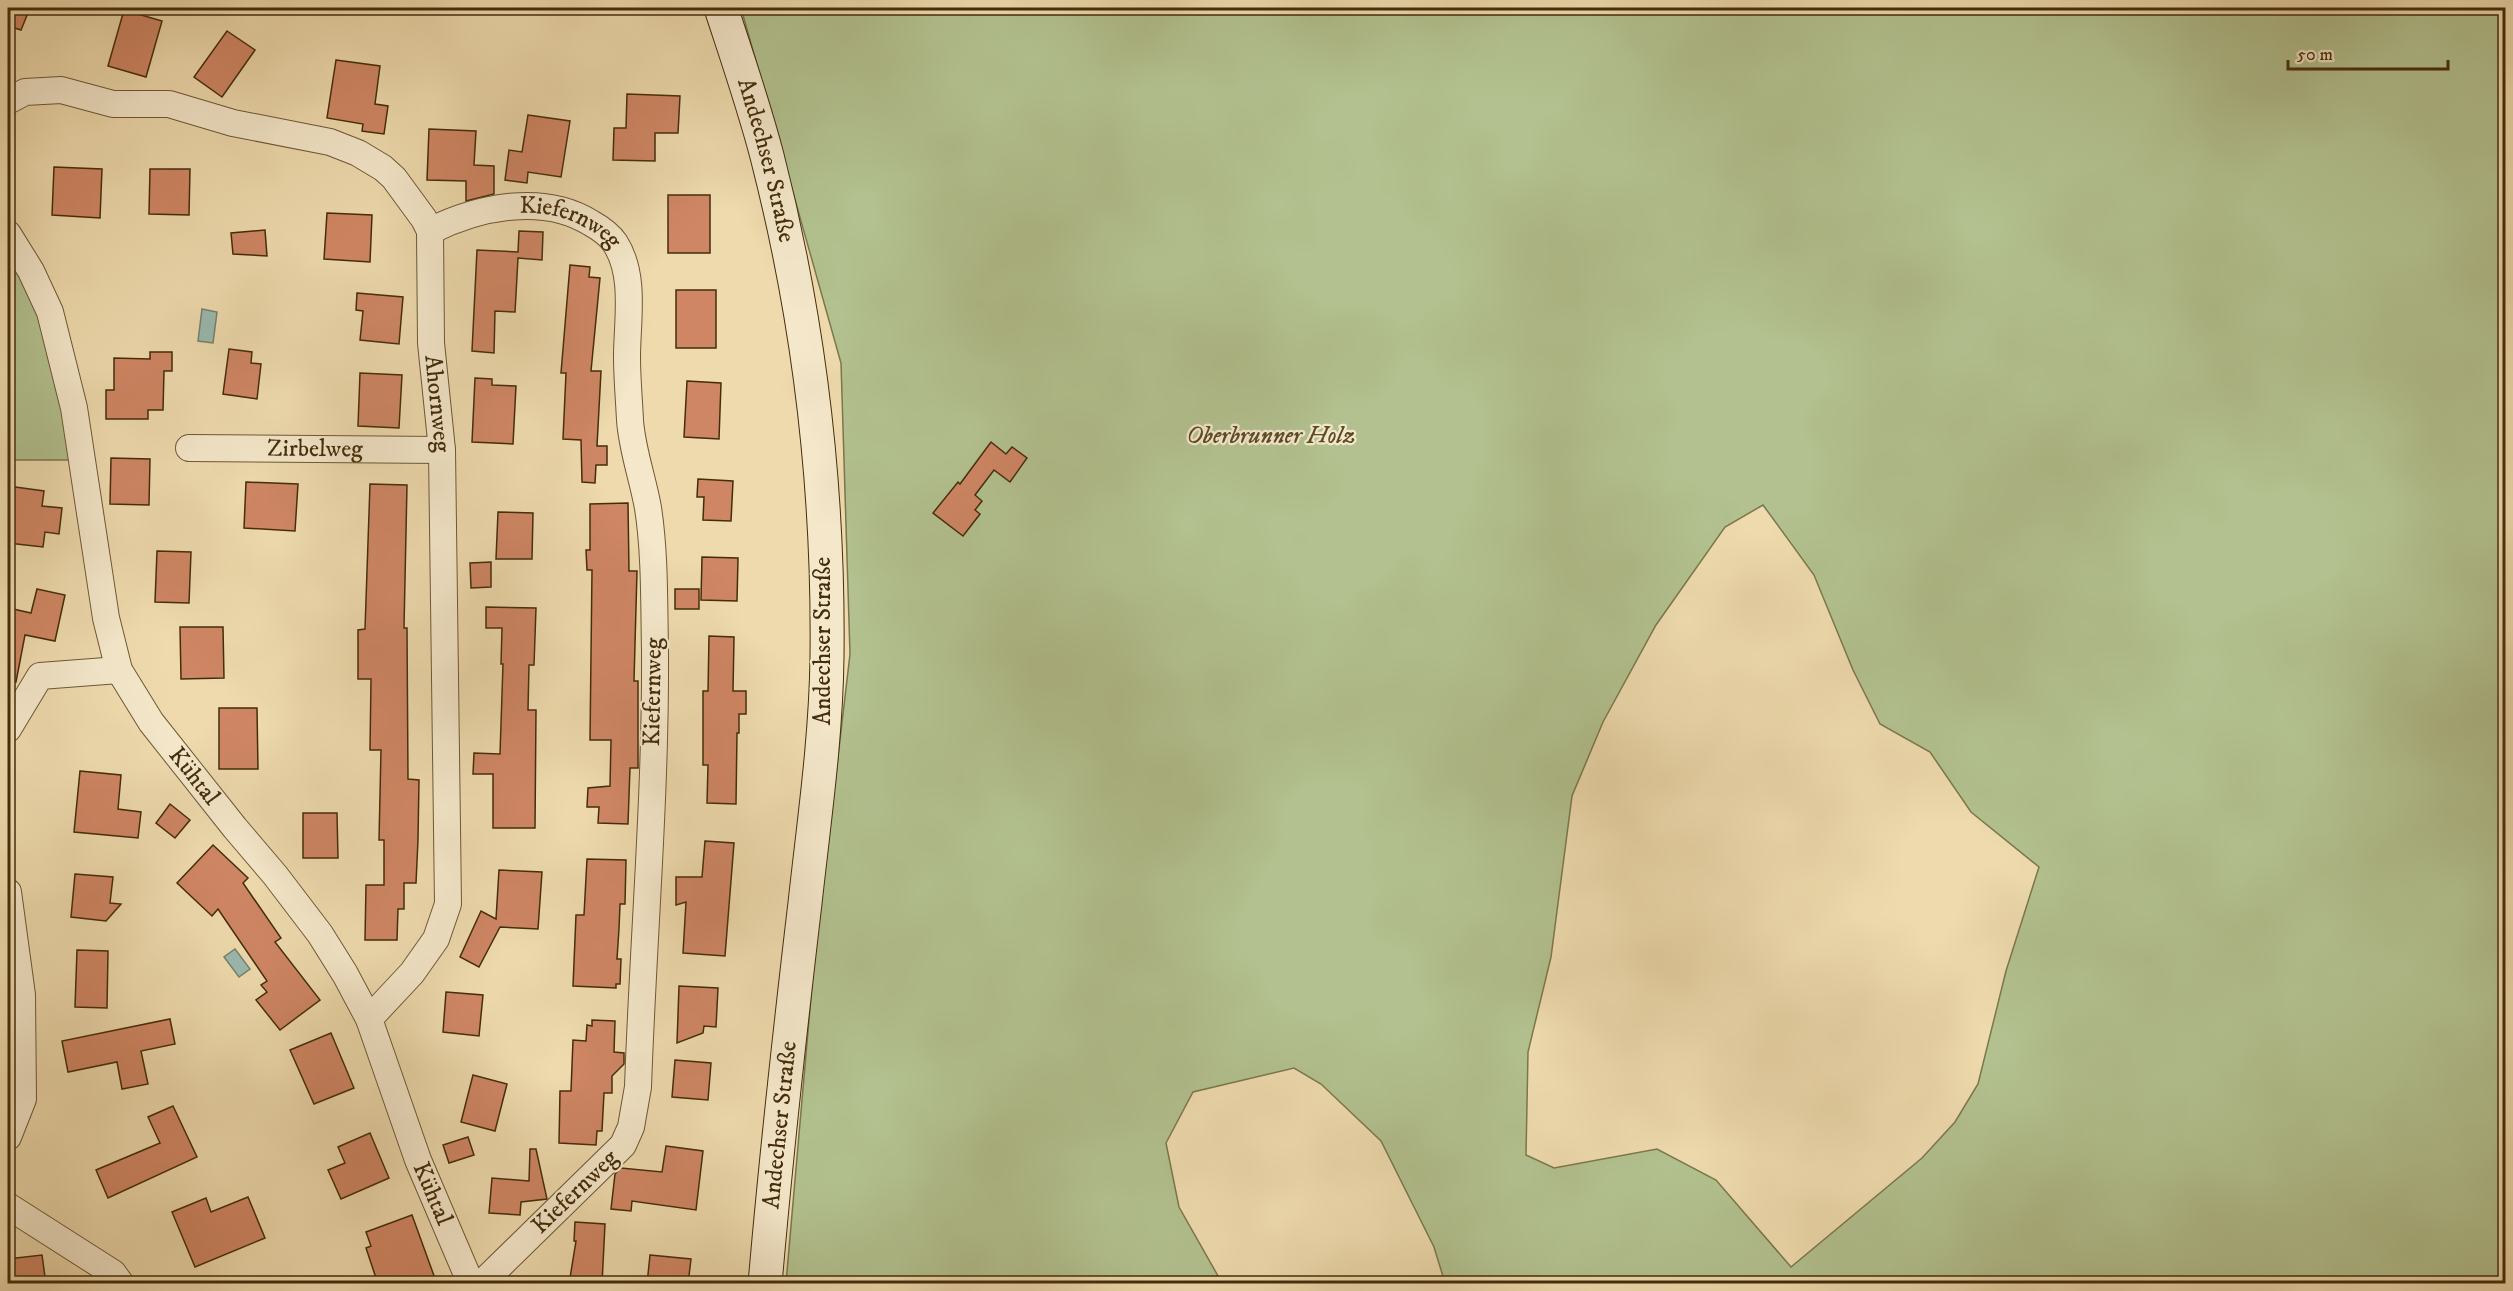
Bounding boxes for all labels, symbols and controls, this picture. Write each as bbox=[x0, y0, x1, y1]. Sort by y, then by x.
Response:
scale bar bbox=[2288, 33, 2448, 71]
text: 50 m bbox=[2297, 44, 2333, 66]
street label: Andechser Straße bbox=[730, 74, 802, 245]
street label: Kiefernweg bbox=[519, 191, 629, 255]
street label: Ahornweg bbox=[417, 353, 457, 454]
park label: Oberbrunner Holz bbox=[1186, 421, 1356, 451]
street label: Zirbelweg bbox=[267, 434, 363, 464]
street label: Andechser Straße bbox=[808, 557, 838, 725]
street label: Kiefernweg bbox=[637, 637, 669, 747]
street label: Kühtal bbox=[162, 741, 227, 812]
street label: Andechser Straße bbox=[756, 1040, 804, 1210]
street label: Kiefernweg bbox=[525, 1143, 625, 1241]
street label: Kühtal bbox=[406, 1158, 459, 1231]

